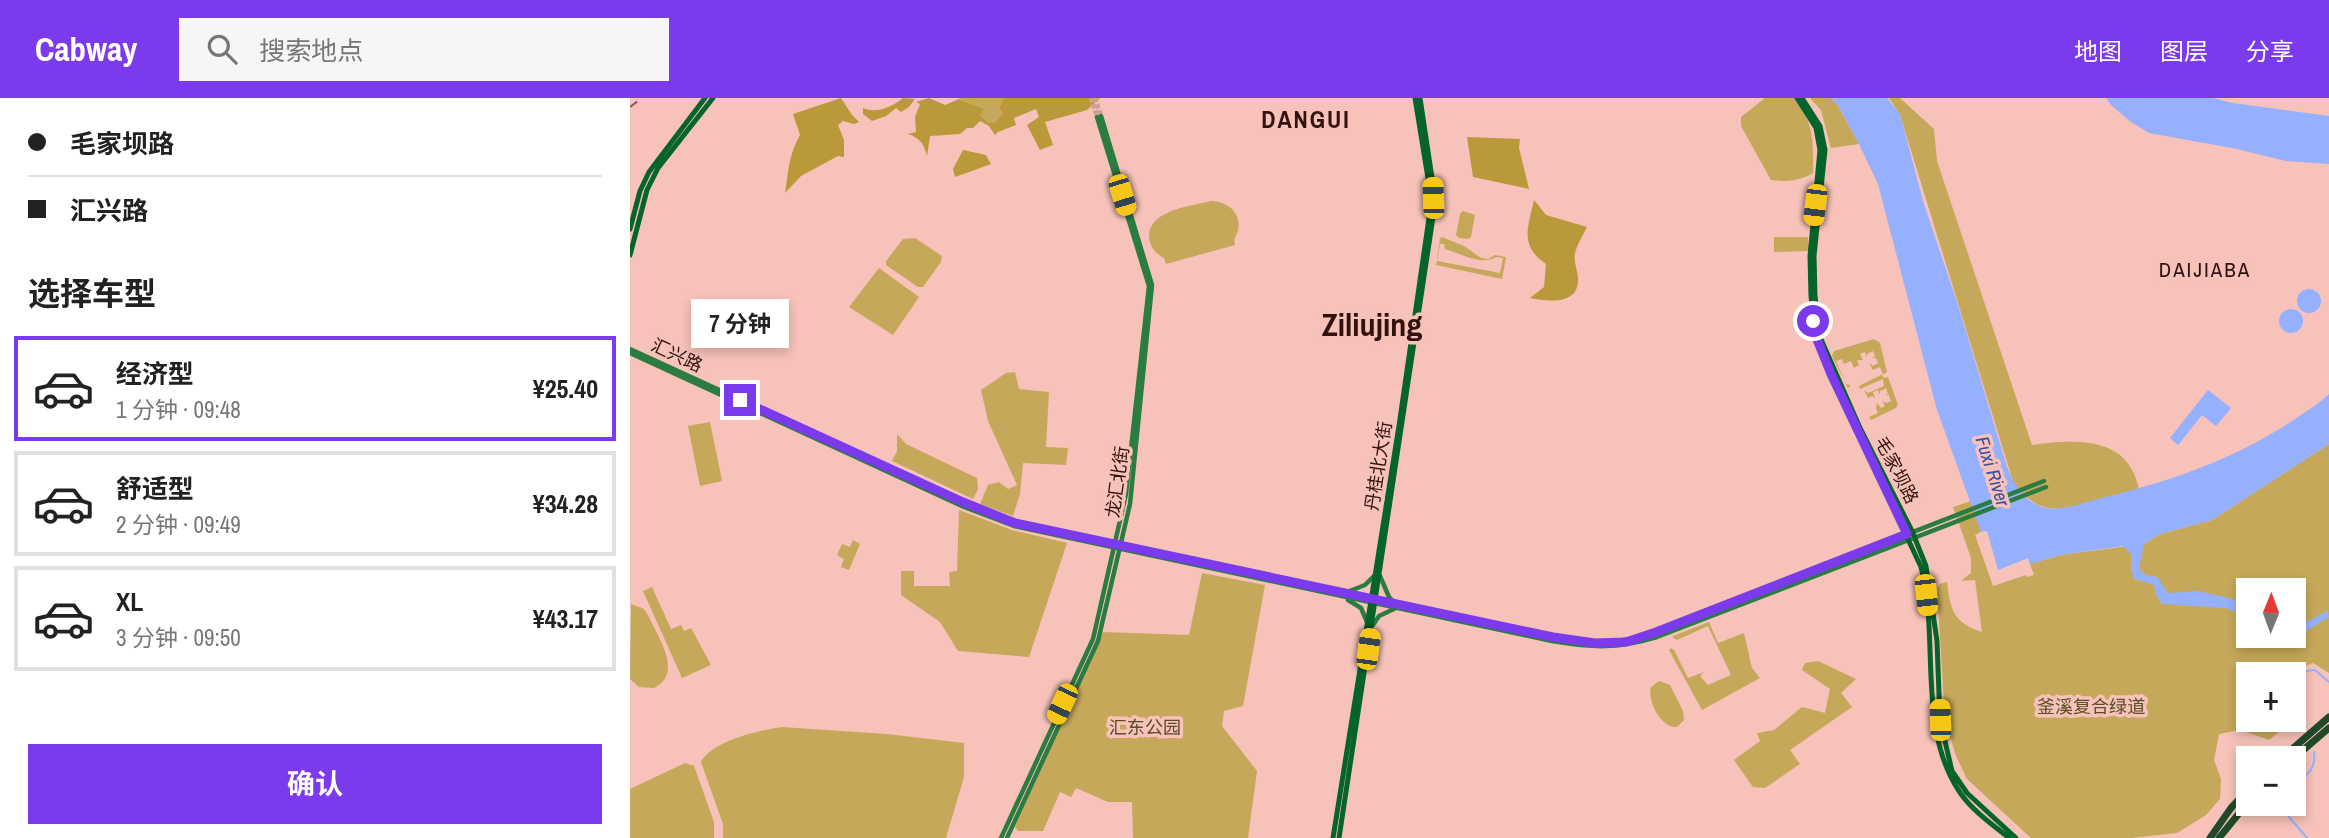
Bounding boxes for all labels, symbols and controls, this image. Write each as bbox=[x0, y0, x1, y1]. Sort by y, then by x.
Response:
search box bbox=[179, 18, 669, 81]
text: Cabway bbox=[35, 27, 137, 71]
icon: search bbox=[203, 30, 241, 68]
text: 搜索地点 bbox=[259, 33, 363, 68]
text: 地图 bbox=[2074, 35, 2122, 67]
text: 图层 bbox=[2160, 35, 2208, 67]
text: 分享 bbox=[2246, 35, 2294, 67]
district label: DANGUI bbox=[1261, 103, 1351, 135]
text: 毛家坝路 bbox=[70, 126, 174, 161]
car bbox=[1106, 172, 1139, 218]
car bbox=[1422, 177, 1445, 219]
car bbox=[1803, 183, 1828, 227]
text: 汇兴路 bbox=[70, 193, 148, 228]
district label: DAIJIABA bbox=[2159, 255, 2251, 284]
text: 选择车型 bbox=[28, 272, 156, 315]
callout: 7 分钟 bbox=[691, 299, 789, 348]
district label: Ziliujing bbox=[1322, 303, 1422, 346]
route start bbox=[1797, 305, 1829, 337]
text: 7 分钟 bbox=[709, 308, 771, 339]
street label: 汇兴路 bbox=[647, 332, 707, 378]
text: 经济型 bbox=[116, 356, 194, 391]
icon: car bbox=[32, 357, 95, 420]
text: ¥25.40 bbox=[533, 371, 598, 406]
route end bbox=[724, 384, 756, 416]
text: 1 分钟 · 09:48 bbox=[116, 394, 241, 425]
street label: 丹桂北大街 bbox=[1359, 420, 1397, 512]
street label: 毛家坝路 bbox=[1870, 432, 1924, 508]
water label: Fuxi River bbox=[1970, 433, 2017, 510]
street label: 龙汇北街 bbox=[1100, 445, 1134, 519]
text: 舒适型 bbox=[116, 471, 194, 506]
icon: car bbox=[32, 472, 95, 535]
text: ¥34.28 bbox=[533, 486, 598, 521]
text: 2 分钟 · 09:49 bbox=[116, 509, 241, 540]
car bbox=[1914, 573, 1939, 617]
north arrow bbox=[2236, 578, 2306, 648]
map controls bbox=[2236, 578, 2306, 816]
text: XL bbox=[116, 584, 143, 619]
icon: car bbox=[32, 587, 95, 650]
text: ¥43.17 bbox=[533, 601, 598, 636]
text: 3 分钟 · 09:50 bbox=[116, 622, 241, 653]
car bbox=[1355, 627, 1382, 671]
button: + bbox=[2236, 662, 2306, 732]
car bbox=[1044, 681, 1081, 727]
park label: 釜溪复合绿道 bbox=[2037, 694, 2145, 719]
car bbox=[1929, 699, 1952, 741]
park label: 汇东公园 bbox=[1109, 715, 1181, 740]
button: 确认 bbox=[28, 744, 602, 824]
button: − bbox=[2236, 746, 2306, 816]

